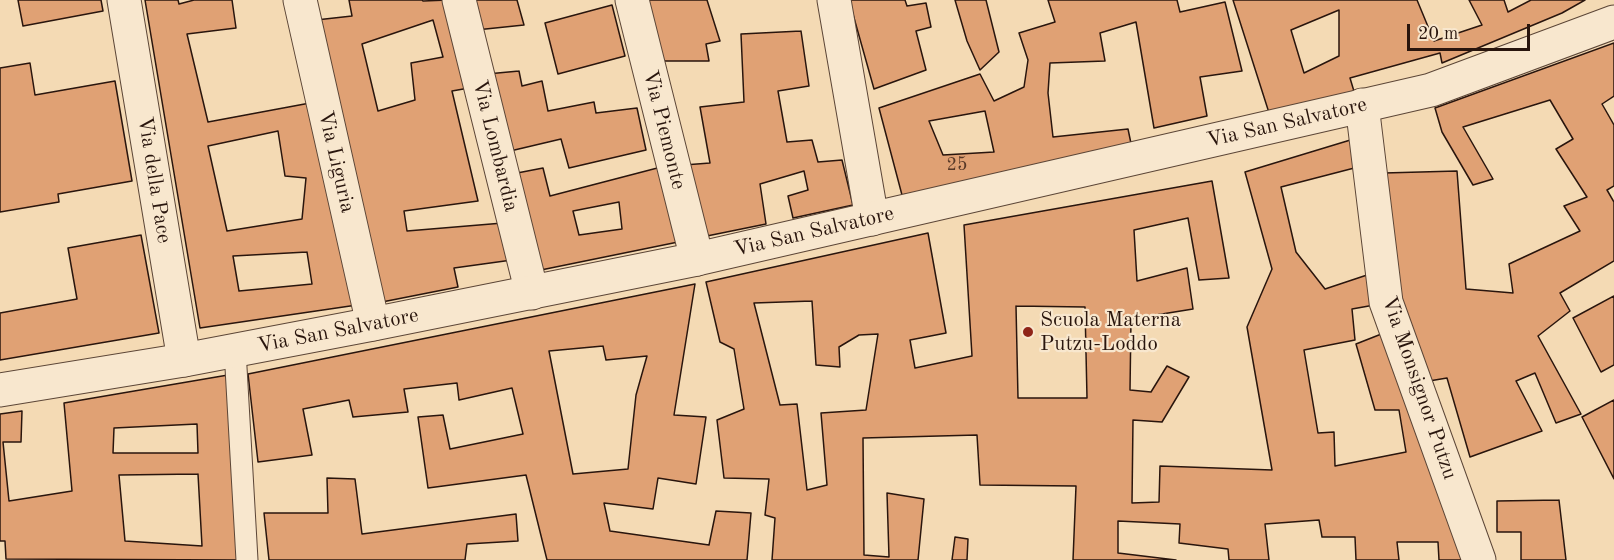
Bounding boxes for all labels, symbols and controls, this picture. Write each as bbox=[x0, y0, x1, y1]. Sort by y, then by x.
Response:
scale bar bbox=[1410, 12, 1533, 50]
text: 20 m bbox=[1418, 25, 1458, 43]
street label: Via Piemonte bbox=[637, 68, 691, 192]
street label: Via Lombardia bbox=[466, 77, 524, 215]
street label: Via San Salvatore bbox=[1204, 92, 1370, 154]
street label: Via Liguria bbox=[312, 108, 360, 216]
street label: Via della Pace bbox=[132, 115, 176, 245]
house number: 25 bbox=[947, 154, 967, 176]
street label: Via San Salvatore bbox=[731, 201, 897, 263]
street label: Via Monsignor Putzu bbox=[1376, 293, 1462, 483]
street label: Via San Salvatore bbox=[255, 303, 421, 359]
place label: Scuola Materna Putzu-Loddo bbox=[1040, 307, 1181, 357]
marker: Scuola Materna Putzu-Loddo bbox=[1021, 325, 1035, 339]

